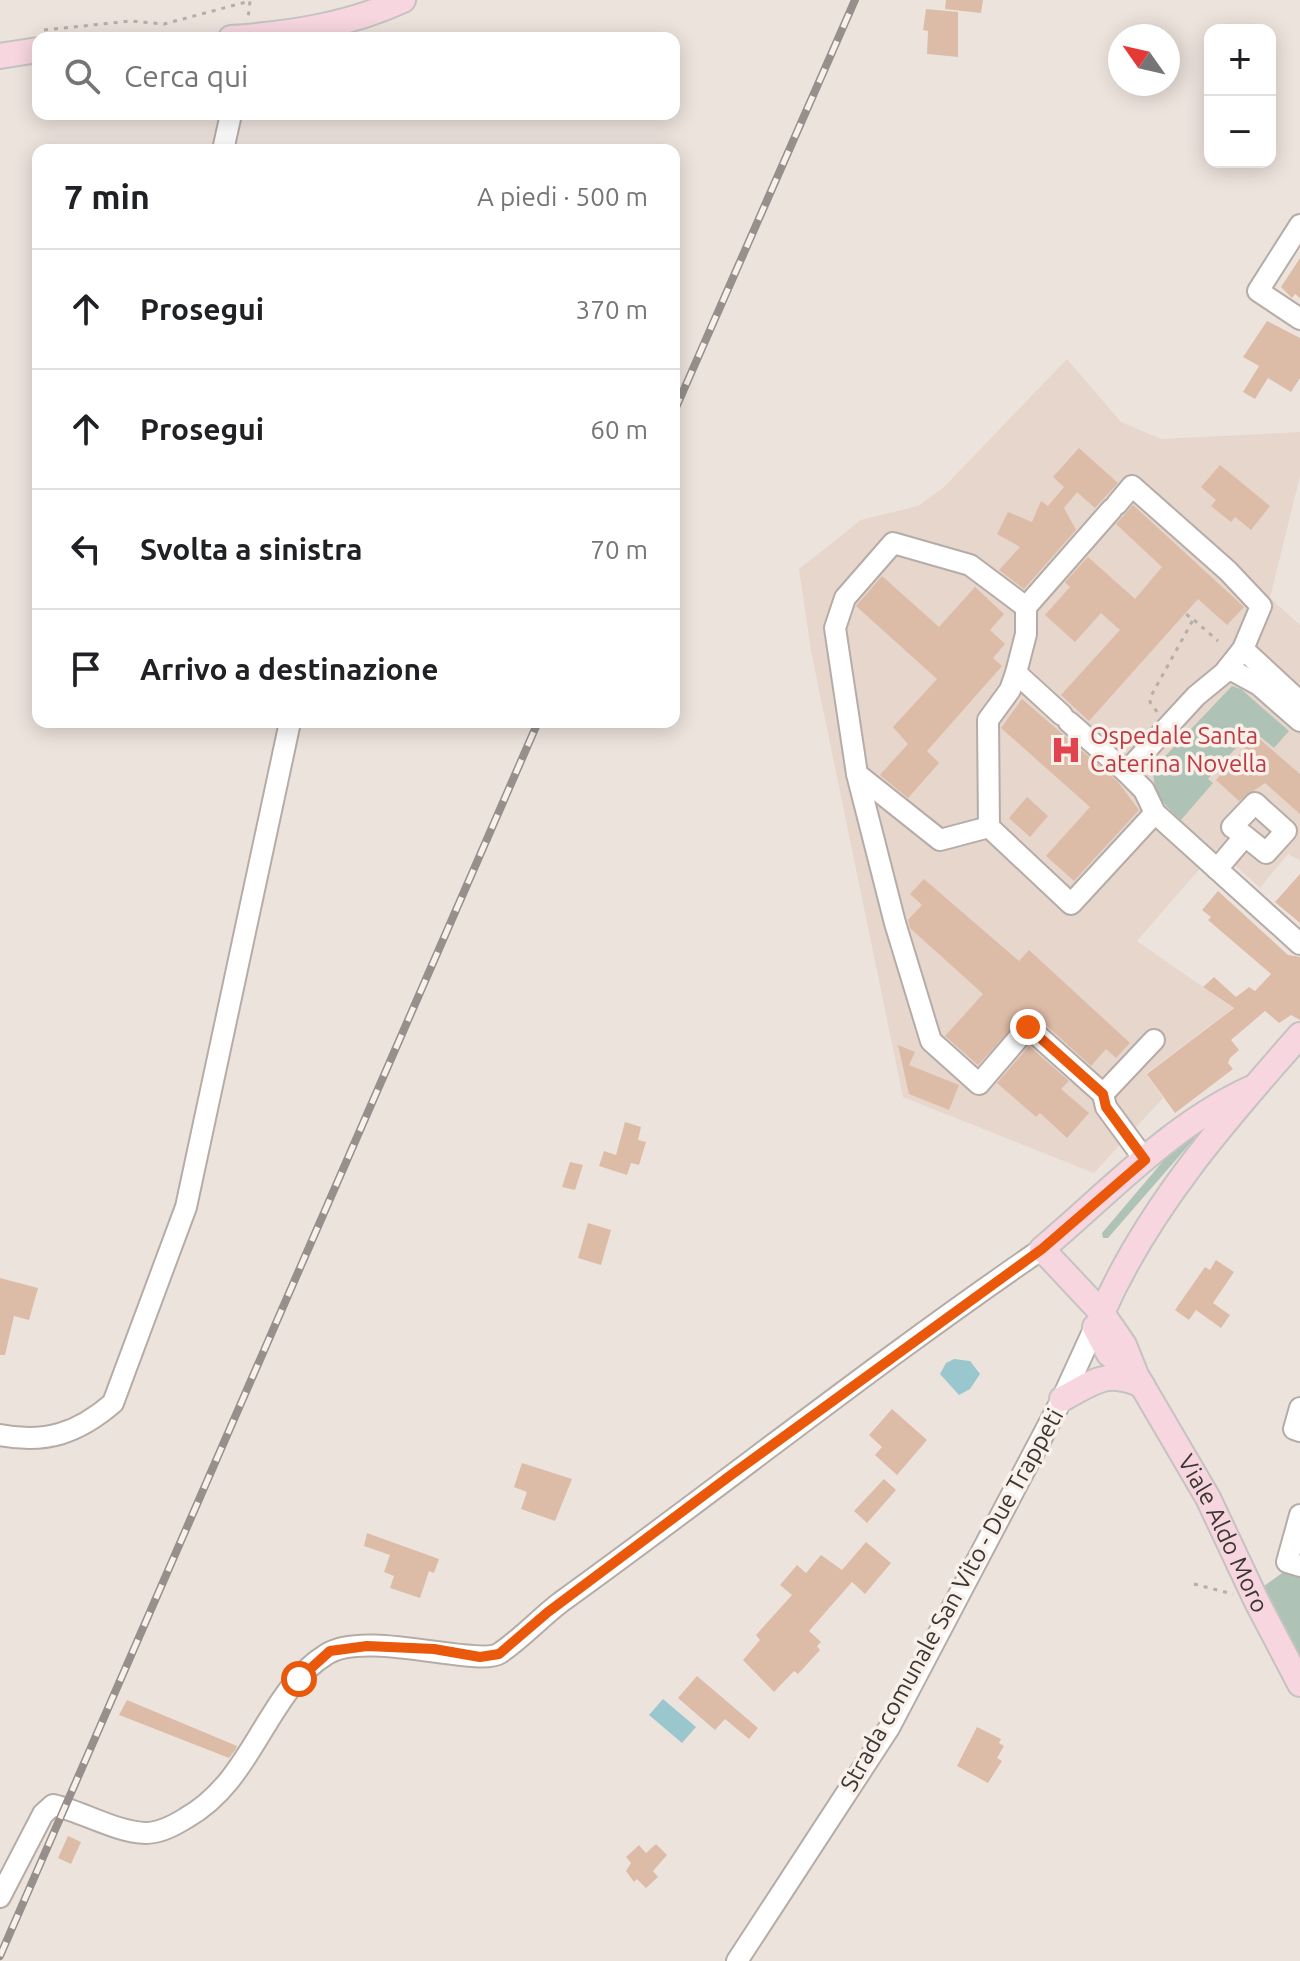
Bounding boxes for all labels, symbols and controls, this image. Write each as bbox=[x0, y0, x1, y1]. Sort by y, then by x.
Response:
north arrow bbox=[1108, 24, 1180, 96]
map controls bbox=[1204, 24, 1276, 168]
button: + bbox=[1204, 24, 1276, 96]
search box bbox=[32, 32, 680, 120]
icon: search bbox=[60, 54, 104, 98]
text: Cerca qui bbox=[124, 59, 248, 93]
button: − bbox=[1204, 96, 1276, 168]
text: 7 min bbox=[64, 177, 150, 215]
text: A piedi · 500 m bbox=[477, 182, 648, 211]
icon: ahead bbox=[64, 287, 108, 331]
text: Prosegui bbox=[140, 292, 264, 326]
text: 370 m bbox=[576, 295, 648, 324]
icon: ahead bbox=[64, 407, 108, 451]
text: Prosegui bbox=[140, 412, 264, 446]
text: 60 m bbox=[590, 415, 648, 444]
icon: left bbox=[64, 527, 108, 571]
text: Svolta a sinistra bbox=[140, 532, 363, 566]
text: 70 m bbox=[590, 535, 648, 564]
icon: arrive bbox=[64, 647, 108, 691]
text: Arrivo a destinazione bbox=[140, 652, 438, 686]
place label: Ospedale Santa Caterina Novella bbox=[1090, 722, 1267, 777]
hospital icon: Ospedale Santa Caterina Novella bbox=[1049, 733, 1083, 767]
route end bbox=[1010, 1009, 1046, 1045]
street label: Strada comunale San Vito - Due Trappeti bbox=[835, 1404, 1068, 1796]
street label: Viale Aldo Moro bbox=[1173, 1450, 1274, 1617]
route start bbox=[281, 1661, 317, 1697]

